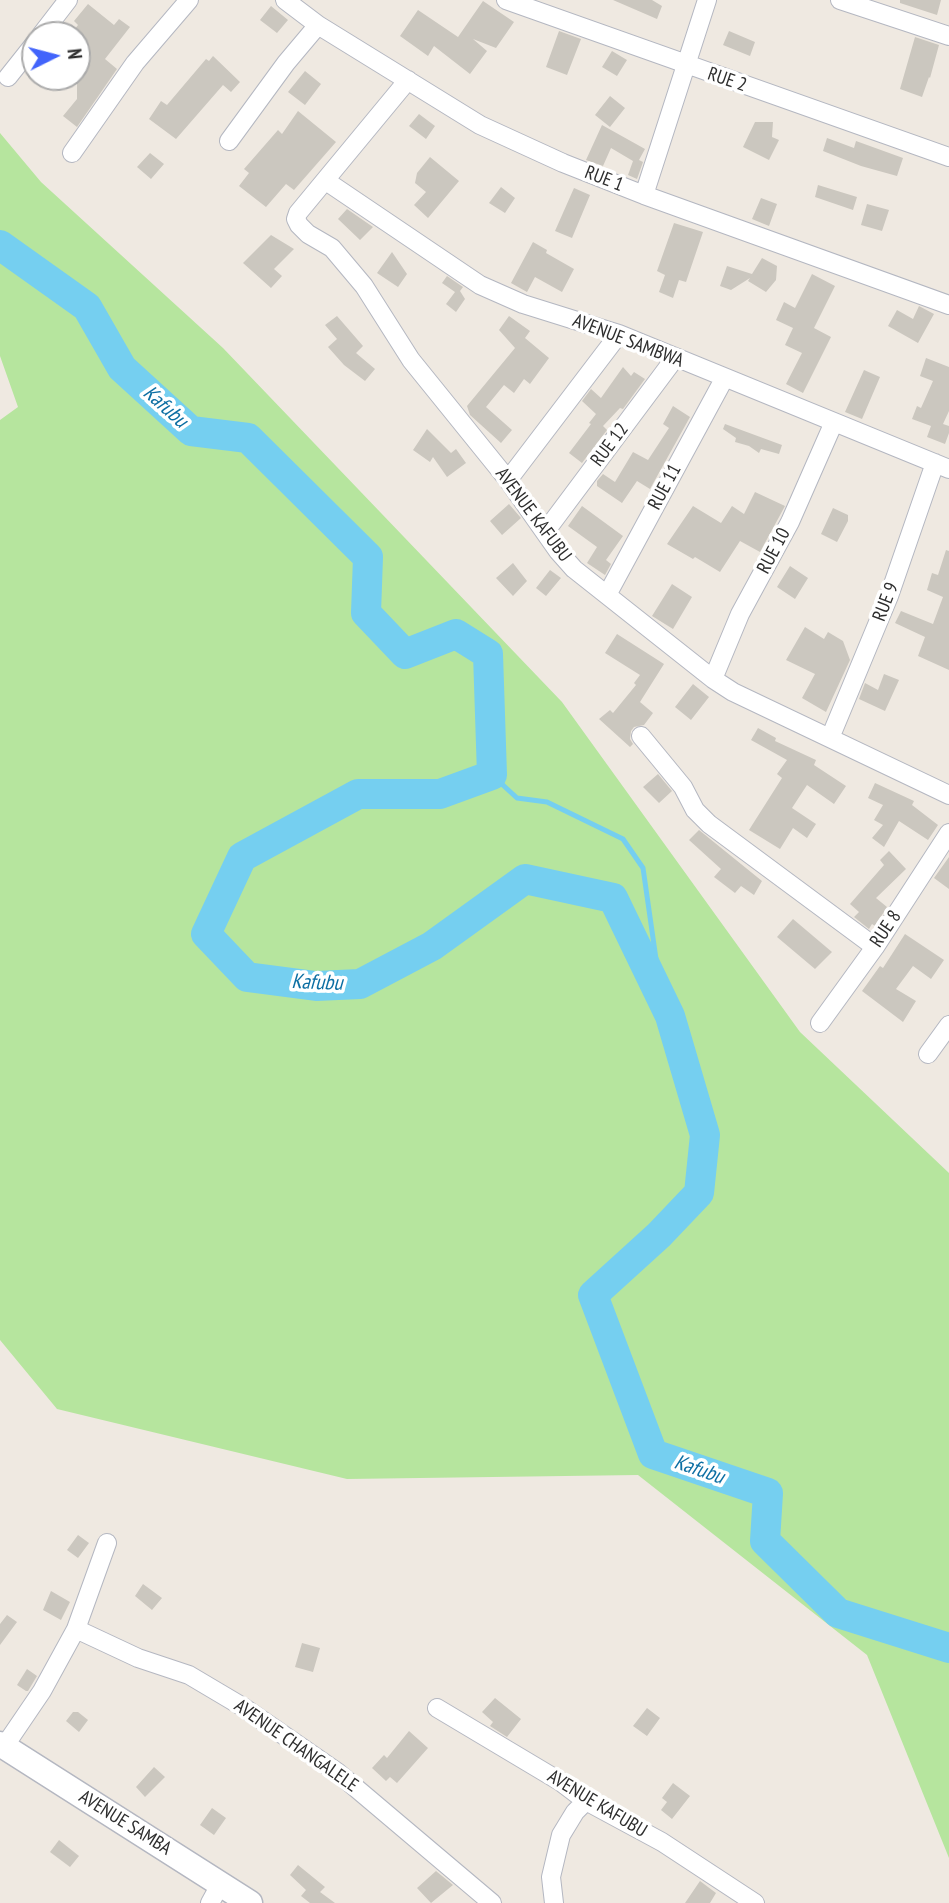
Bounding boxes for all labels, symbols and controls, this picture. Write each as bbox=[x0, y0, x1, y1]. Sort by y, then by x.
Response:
north arrow bbox=[21, 21, 91, 91]
text: N bbox=[62, 48, 87, 60]
street label: RUE 2 bbox=[704, 63, 750, 97]
street label: RUE 1 bbox=[581, 161, 627, 197]
street label: AVENUE SAMBWA bbox=[569, 309, 687, 373]
water label: Kafubu bbox=[138, 381, 192, 433]
street label: RUE 12 bbox=[586, 419, 634, 471]
street label: RUE 11 bbox=[644, 460, 686, 514]
street label: AVENUE KAFUBU bbox=[490, 463, 576, 567]
street label: RUE 10 bbox=[753, 524, 795, 578]
street label: RUE 9 bbox=[868, 579, 904, 625]
street label: RUE 8 bbox=[865, 906, 907, 952]
water label: Kafubu bbox=[291, 970, 343, 996]
water label: Kafubu bbox=[671, 1450, 727, 1490]
street label: AVENUE CHANGALELE bbox=[230, 1695, 362, 1797]
street label: AVENUE KAFUBU bbox=[543, 1765, 651, 1843]
street label: AVENUE SAMBA bbox=[75, 1786, 175, 1860]

